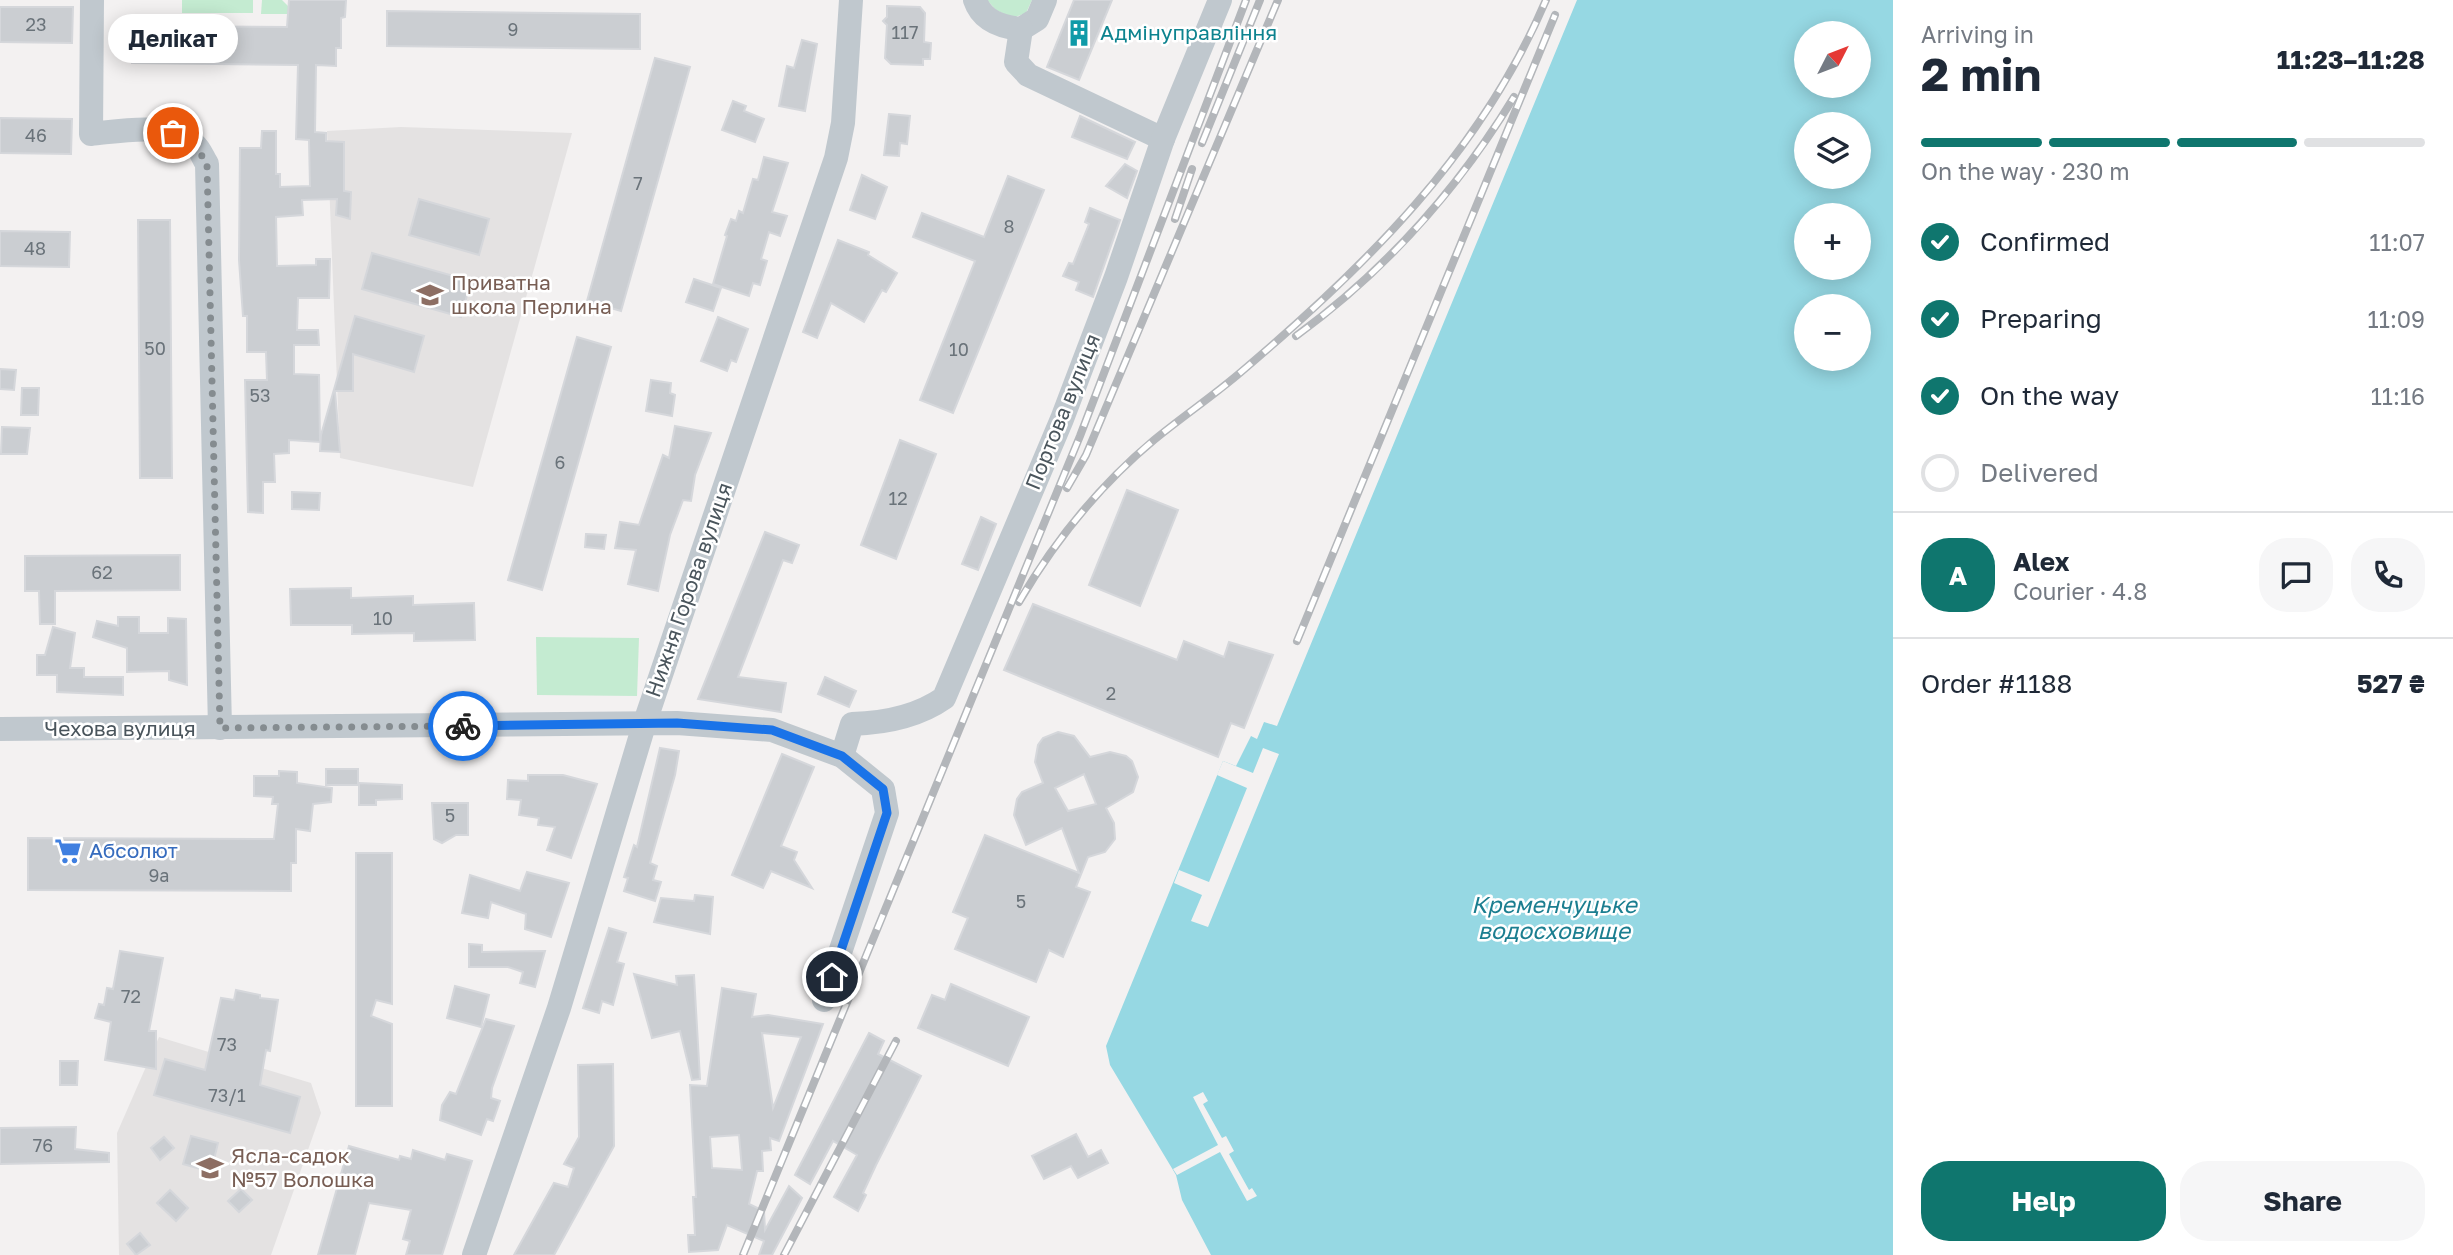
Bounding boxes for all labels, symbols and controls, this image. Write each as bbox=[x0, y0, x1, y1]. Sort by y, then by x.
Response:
house number: 23 bbox=[26, 13, 46, 35]
callout: Делікат bbox=[108, 14, 238, 63]
house number: 9 bbox=[508, 18, 518, 40]
building icon: Адмінуправління bbox=[1064, 18, 1094, 48]
place label: Адмінуправління bbox=[1100, 19, 1277, 45]
text: Arriving in bbox=[1921, 20, 2034, 48]
house number: 117 bbox=[892, 21, 919, 43]
north arrow bbox=[1794, 21, 1871, 98]
map controls bbox=[1794, 21, 1871, 371]
text: Делікат bbox=[129, 24, 217, 52]
text: 11:23–11:28 bbox=[2277, 44, 2425, 75]
text: 2 min bbox=[1921, 46, 2041, 101]
pin bbox=[143, 103, 203, 163]
button: layers bbox=[1794, 112, 1871, 189]
icon: bag bbox=[154, 114, 192, 152]
house number: 46 bbox=[25, 124, 47, 146]
text: On the way · 230 m bbox=[1921, 157, 2130, 185]
house number: 7 bbox=[633, 172, 643, 194]
button: + bbox=[1794, 203, 1871, 280]
house number: 8 bbox=[1004, 215, 1014, 237]
icon: check bbox=[1921, 223, 1959, 261]
text: Confirmed bbox=[1980, 226, 2110, 257]
text: 11:07 bbox=[2369, 228, 2425, 256]
house number: 48 bbox=[24, 237, 46, 259]
place label: Приватна школа Перлина bbox=[451, 269, 612, 319]
school or university icon: Приватна школа Перлина bbox=[415, 280, 445, 310]
button: − bbox=[1794, 294, 1871, 371]
icon: check bbox=[1921, 300, 1959, 338]
text: Preparing bbox=[1980, 303, 2102, 334]
text: 11:09 bbox=[2368, 305, 2425, 333]
street label: Портова вулиця bbox=[1019, 330, 1105, 493]
house number: 50 bbox=[144, 337, 166, 359]
house number: 10 bbox=[949, 338, 969, 360]
icon: check bbox=[1921, 377, 1959, 415]
text: On the way bbox=[1980, 380, 2119, 411]
text: 11:16 bbox=[2371, 382, 2425, 410]
house number: 53 bbox=[250, 384, 270, 406]
house number: 6 bbox=[555, 451, 565, 473]
text: Delivered bbox=[1980, 457, 2099, 488]
street label: Нижня Горова вулиця bbox=[639, 479, 737, 700]
house number: 12 bbox=[888, 487, 908, 509]
button: chat bbox=[2259, 538, 2333, 612]
button: phone bbox=[2351, 538, 2425, 612]
text: Alex bbox=[2013, 546, 2070, 577]
text: A bbox=[1949, 560, 1967, 591]
house number: 62 bbox=[91, 561, 113, 583]
text: Courier · 4.8 bbox=[2013, 577, 2147, 605]
house number: 10 bbox=[373, 607, 393, 629]
text: Order #1188 bbox=[1921, 668, 2072, 699]
text: 527 ₴ bbox=[2357, 668, 2425, 699]
house number: 2 bbox=[1106, 682, 1116, 704]
courier bbox=[428, 691, 498, 761]
icon: bike bbox=[444, 707, 482, 745]
street label: Чехова вулиця bbox=[44, 715, 196, 741]
house number: 5 bbox=[445, 804, 455, 826]
supermarket icon: Абсолют bbox=[53, 836, 83, 866]
place label: Абсолют bbox=[89, 837, 178, 863]
house number: 9а bbox=[148, 864, 170, 886]
house number: 5 bbox=[1016, 890, 1026, 912]
water label: Кременчуцьке водосховище bbox=[1471, 890, 1638, 944]
pin bbox=[802, 947, 862, 1007]
icon: home bbox=[813, 958, 851, 996]
house number: 72 bbox=[121, 985, 141, 1007]
house number: 73 bbox=[217, 1033, 237, 1055]
house number: 73/1 bbox=[208, 1084, 246, 1106]
house number: 76 bbox=[33, 1134, 53, 1156]
place label: Ясла-садок №57 Волошка bbox=[231, 1142, 375, 1192]
school or university icon: Ясла-садок №57 Волошка bbox=[195, 1153, 225, 1183]
button: Help bbox=[1921, 1161, 2166, 1241]
button: Share bbox=[2180, 1161, 2425, 1241]

